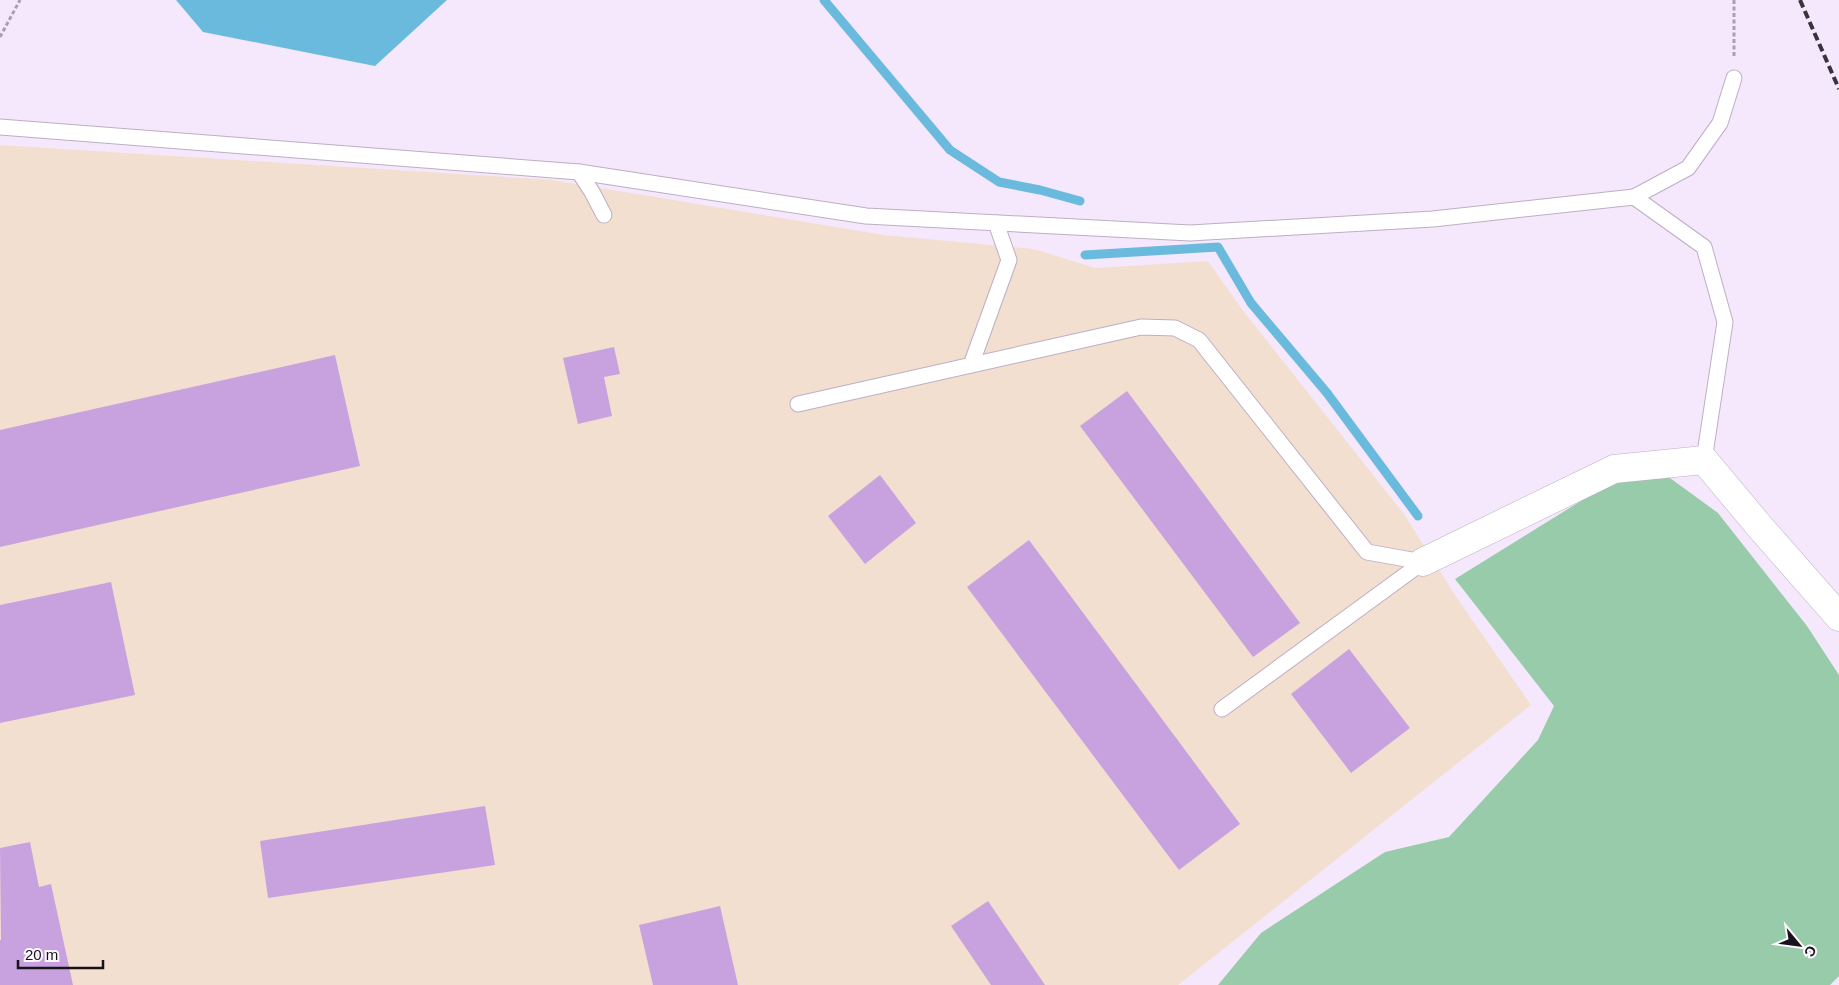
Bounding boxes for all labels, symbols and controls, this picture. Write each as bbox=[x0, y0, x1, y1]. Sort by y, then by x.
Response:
north arrow bbox=[1774, 920, 1824, 970]
scale bar bbox=[18, 938, 102, 970]
text: С bbox=[1801, 943, 1820, 960]
text: 20 m bbox=[25, 946, 58, 963]

